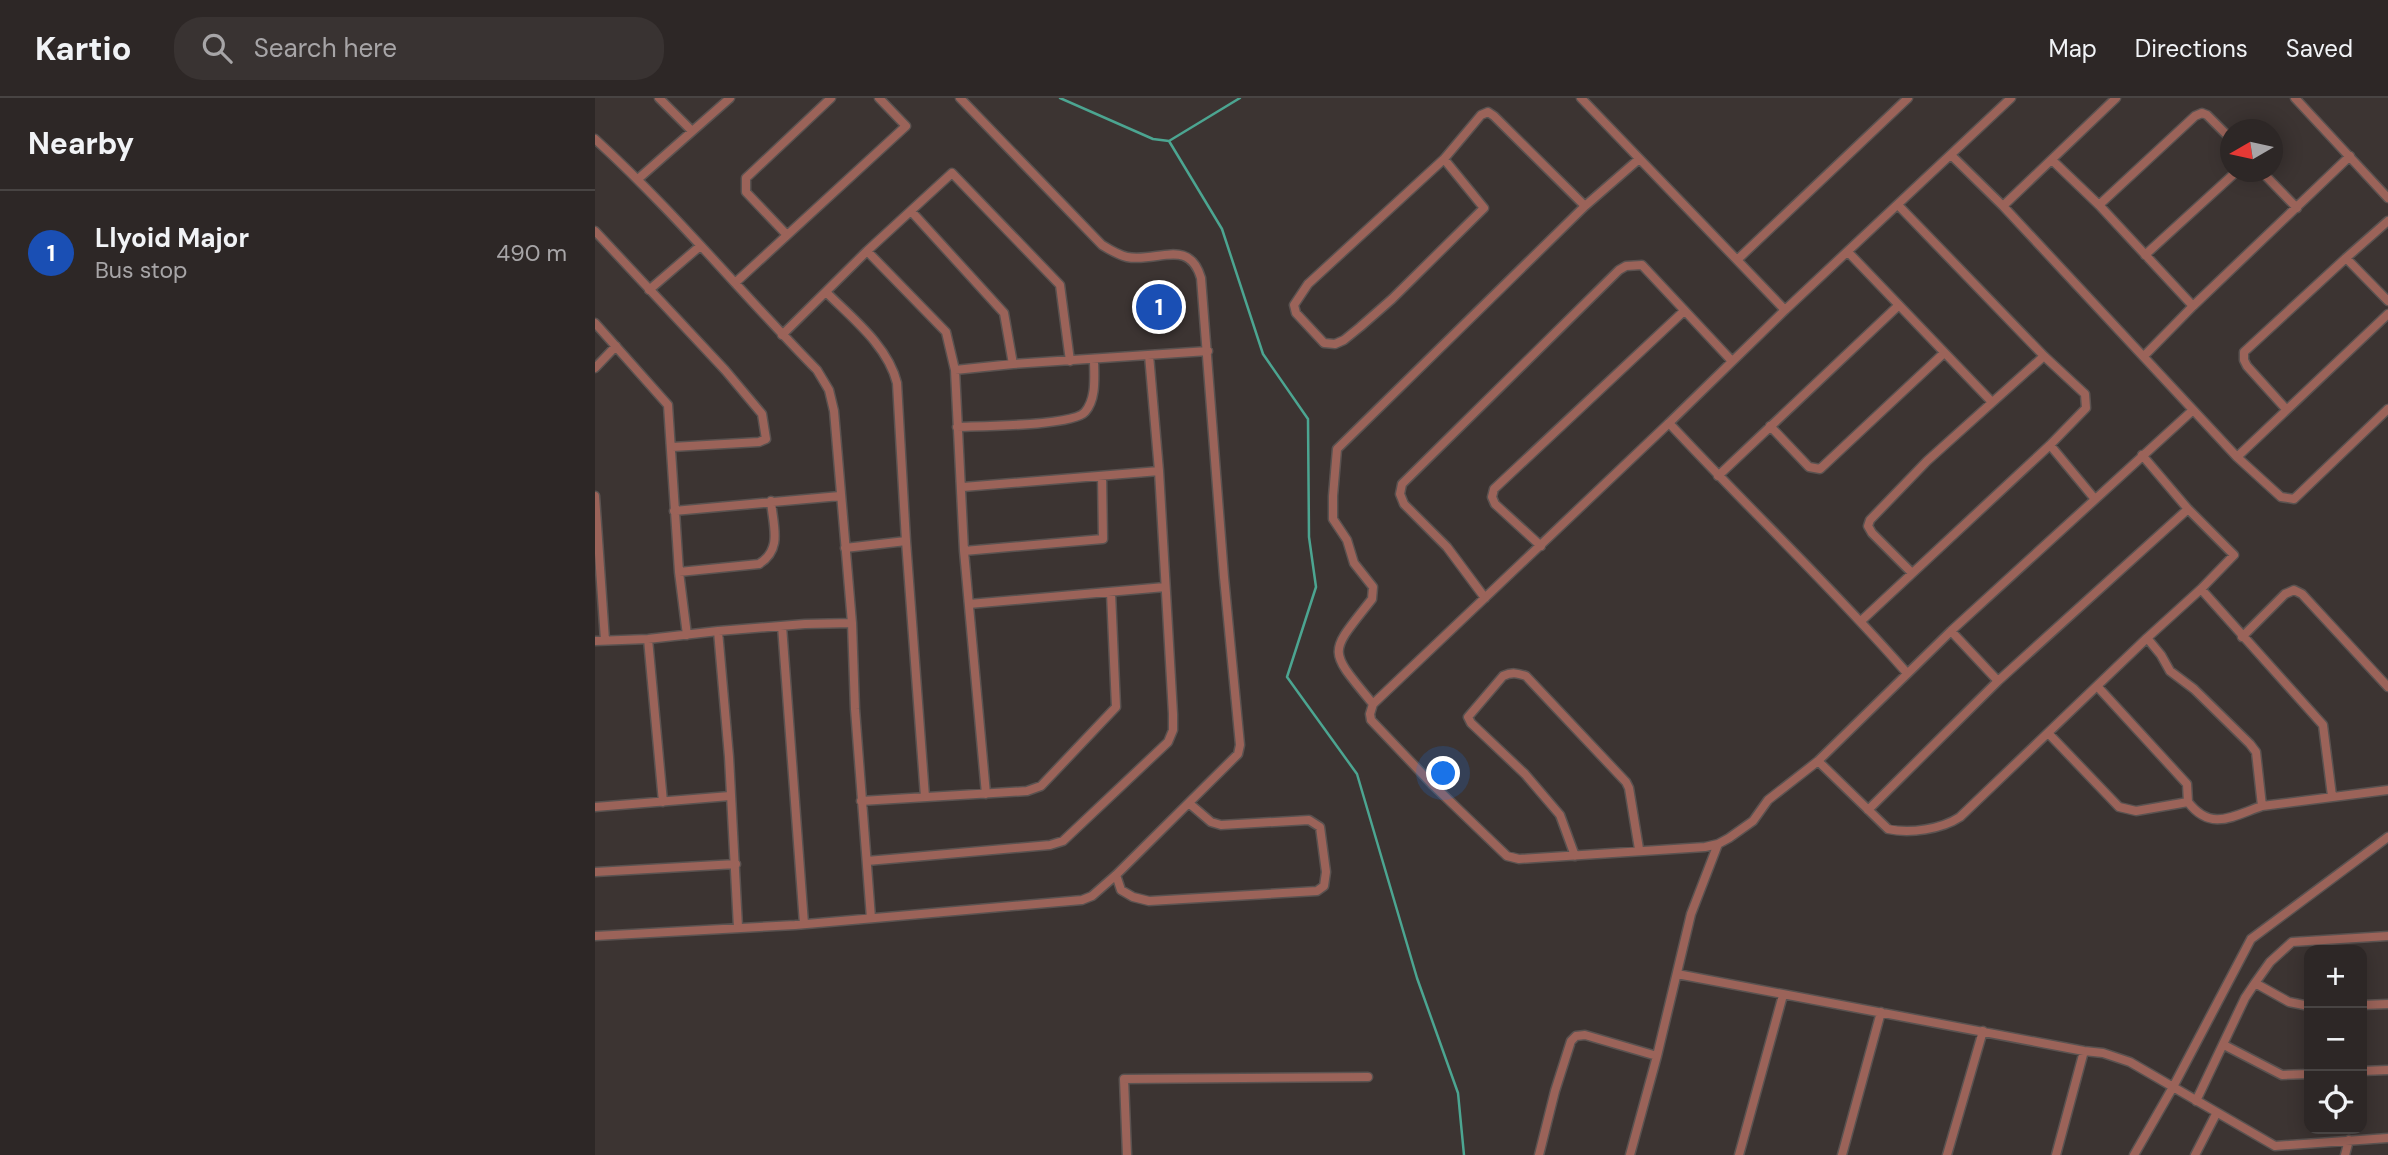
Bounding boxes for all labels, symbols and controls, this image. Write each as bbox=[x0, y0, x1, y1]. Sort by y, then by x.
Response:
search box bbox=[174, 17, 664, 80]
text: Kartio bbox=[35, 27, 132, 70]
icon: search bbox=[198, 29, 236, 67]
text: Search here bbox=[254, 31, 397, 65]
text: Map bbox=[2049, 33, 2097, 64]
text: Directions bbox=[2135, 33, 2248, 64]
text: Saved bbox=[2286, 33, 2353, 64]
north arrow bbox=[2220, 119, 2283, 182]
text: Nearby bbox=[28, 124, 134, 163]
text: Llyoid Major bbox=[95, 221, 249, 255]
text: 1 bbox=[47, 238, 55, 268]
text: 490 m bbox=[496, 238, 567, 268]
text: Bus stop bbox=[95, 255, 187, 285]
pin: 1 bbox=[1136, 281, 1182, 333]
your location bbox=[1426, 756, 1460, 790]
map controls bbox=[2304, 945, 2367, 1134]
button: + bbox=[2304, 945, 2367, 1008]
button: − bbox=[2304, 1008, 2367, 1071]
button: locate bbox=[2304, 1071, 2367, 1134]

